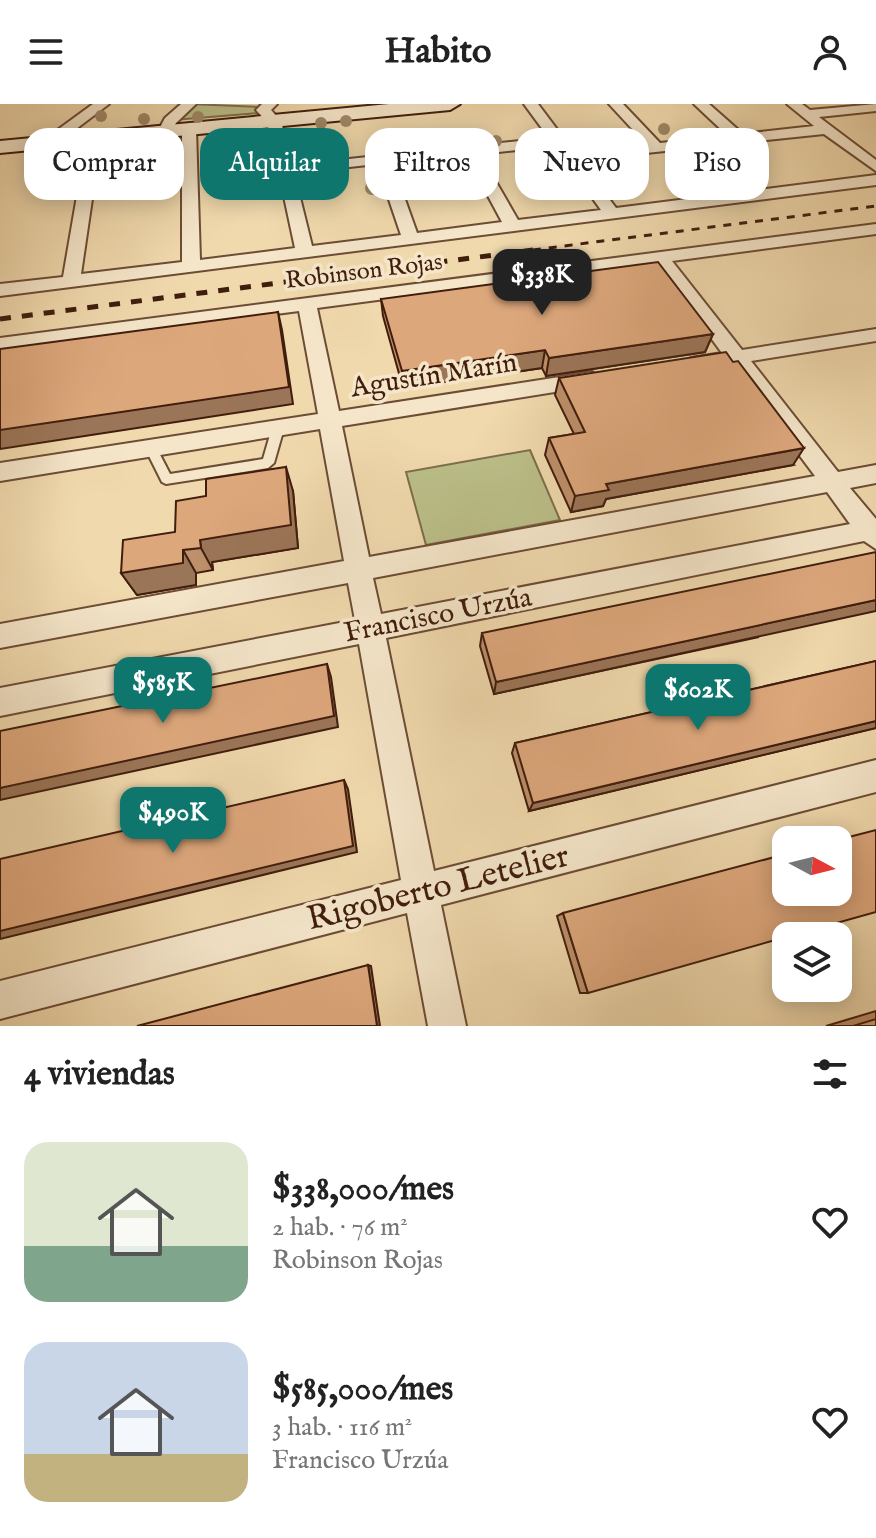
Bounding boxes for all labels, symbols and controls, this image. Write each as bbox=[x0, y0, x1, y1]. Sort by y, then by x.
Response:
text: Habito bbox=[385, 29, 491, 75]
icon: menu bbox=[24, 30, 68, 74]
icon: person bbox=[808, 30, 852, 74]
chip: Comprar bbox=[24, 128, 184, 200]
chip: Alquilar bbox=[200, 128, 349, 200]
chip: Filtros bbox=[365, 128, 499, 200]
chip: Nuevo bbox=[515, 128, 649, 200]
chip: Piso bbox=[665, 128, 769, 200]
street label: Robinson Rojas bbox=[284, 247, 444, 297]
pin: $338K bbox=[486, 249, 598, 317]
text: $338K bbox=[511, 258, 573, 291]
street label: Agustín Marín bbox=[347, 346, 520, 407]
street label: Francisco Urzúa bbox=[341, 581, 536, 651]
pin: $585K bbox=[107, 657, 219, 725]
pin: $602K bbox=[642, 664, 754, 732]
text: $585K bbox=[132, 666, 194, 699]
text: $602K bbox=[663, 673, 733, 706]
pin: $490K bbox=[117, 787, 229, 855]
text: $490K bbox=[138, 796, 208, 829]
north arrow bbox=[772, 826, 852, 906]
map controls bbox=[772, 826, 852, 1002]
street label: Rigoberto Letelier bbox=[302, 835, 574, 941]
button: layers bbox=[772, 922, 852, 1002]
icon: filters bbox=[808, 1052, 852, 1096]
text: 4 viviendas bbox=[24, 1053, 175, 1096]
text: $338,000/mes bbox=[272, 1168, 454, 1211]
icon: home bbox=[88, 1174, 184, 1270]
icon: heart bbox=[808, 1200, 852, 1244]
text: 2 hab. · 76 m² bbox=[272, 1211, 408, 1244]
text: Robinson Rojas bbox=[272, 1244, 443, 1277]
text: $585,000/mes bbox=[272, 1368, 453, 1411]
icon: home bbox=[88, 1374, 184, 1470]
icon: heart bbox=[808, 1400, 852, 1444]
text: 3 hab. · 116 m² bbox=[272, 1411, 412, 1444]
text: Francisco Urzúa bbox=[272, 1444, 449, 1477]

